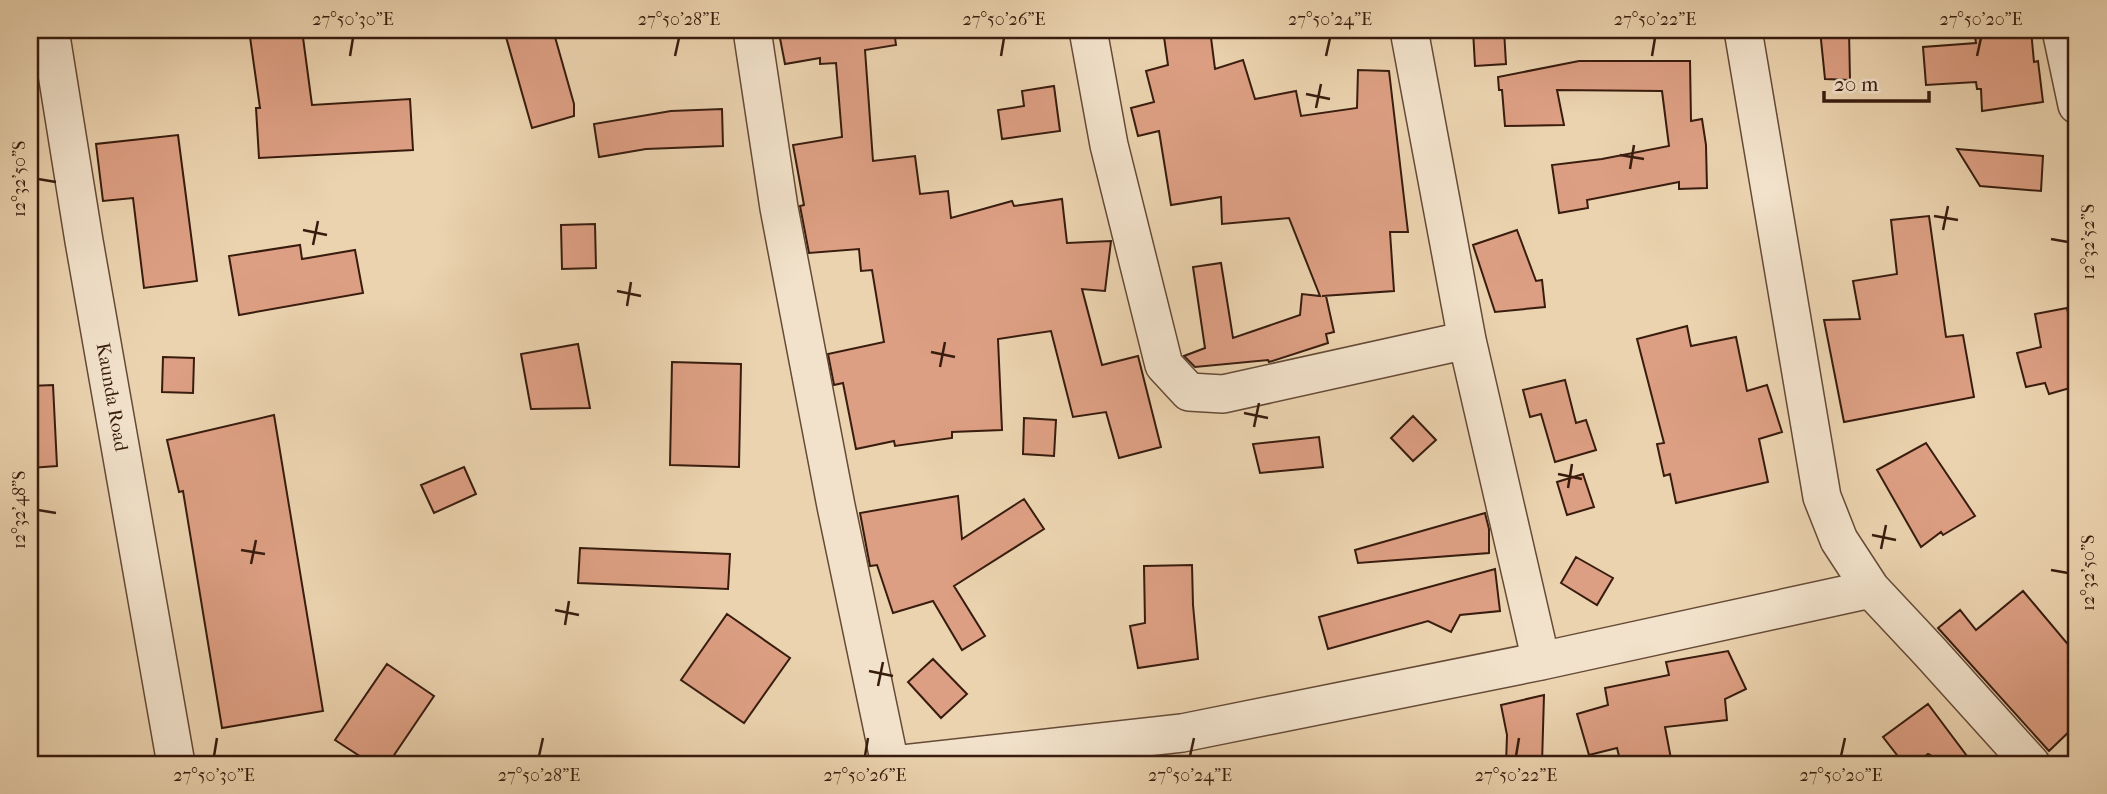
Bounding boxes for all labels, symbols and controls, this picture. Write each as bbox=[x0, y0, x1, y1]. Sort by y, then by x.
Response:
text: 27°50'30"E bbox=[312, 9, 394, 30]
text: 27°50'28"E bbox=[638, 9, 720, 30]
text: 27°50'26"E bbox=[963, 9, 1046, 30]
text: 27°50'24"E bbox=[1288, 9, 1372, 30]
text: 27°50'22"E bbox=[1614, 9, 1696, 30]
text: 27°50'20"E bbox=[1939, 9, 2023, 30]
scale bar bbox=[1824, 60, 1928, 104]
text: 20 m bbox=[1834, 72, 1879, 96]
text: 12°32'50"S bbox=[9, 141, 30, 217]
text: 12°32'52"S bbox=[2078, 204, 2099, 280]
street label: Kaunda Road bbox=[92, 341, 132, 454]
text: 12°32'48"S bbox=[9, 471, 30, 549]
text: 12°32'50"S bbox=[2078, 535, 2099, 611]
text: 27°50'30"E bbox=[173, 765, 255, 786]
text: 27°50'28"E bbox=[498, 765, 580, 786]
text: 27°50'26"E bbox=[824, 765, 907, 786]
text: 27°50'24"E bbox=[1148, 765, 1232, 786]
text: 27°50'22"E bbox=[1475, 765, 1557, 786]
text: 27°50'20"E bbox=[1799, 765, 1883, 786]

